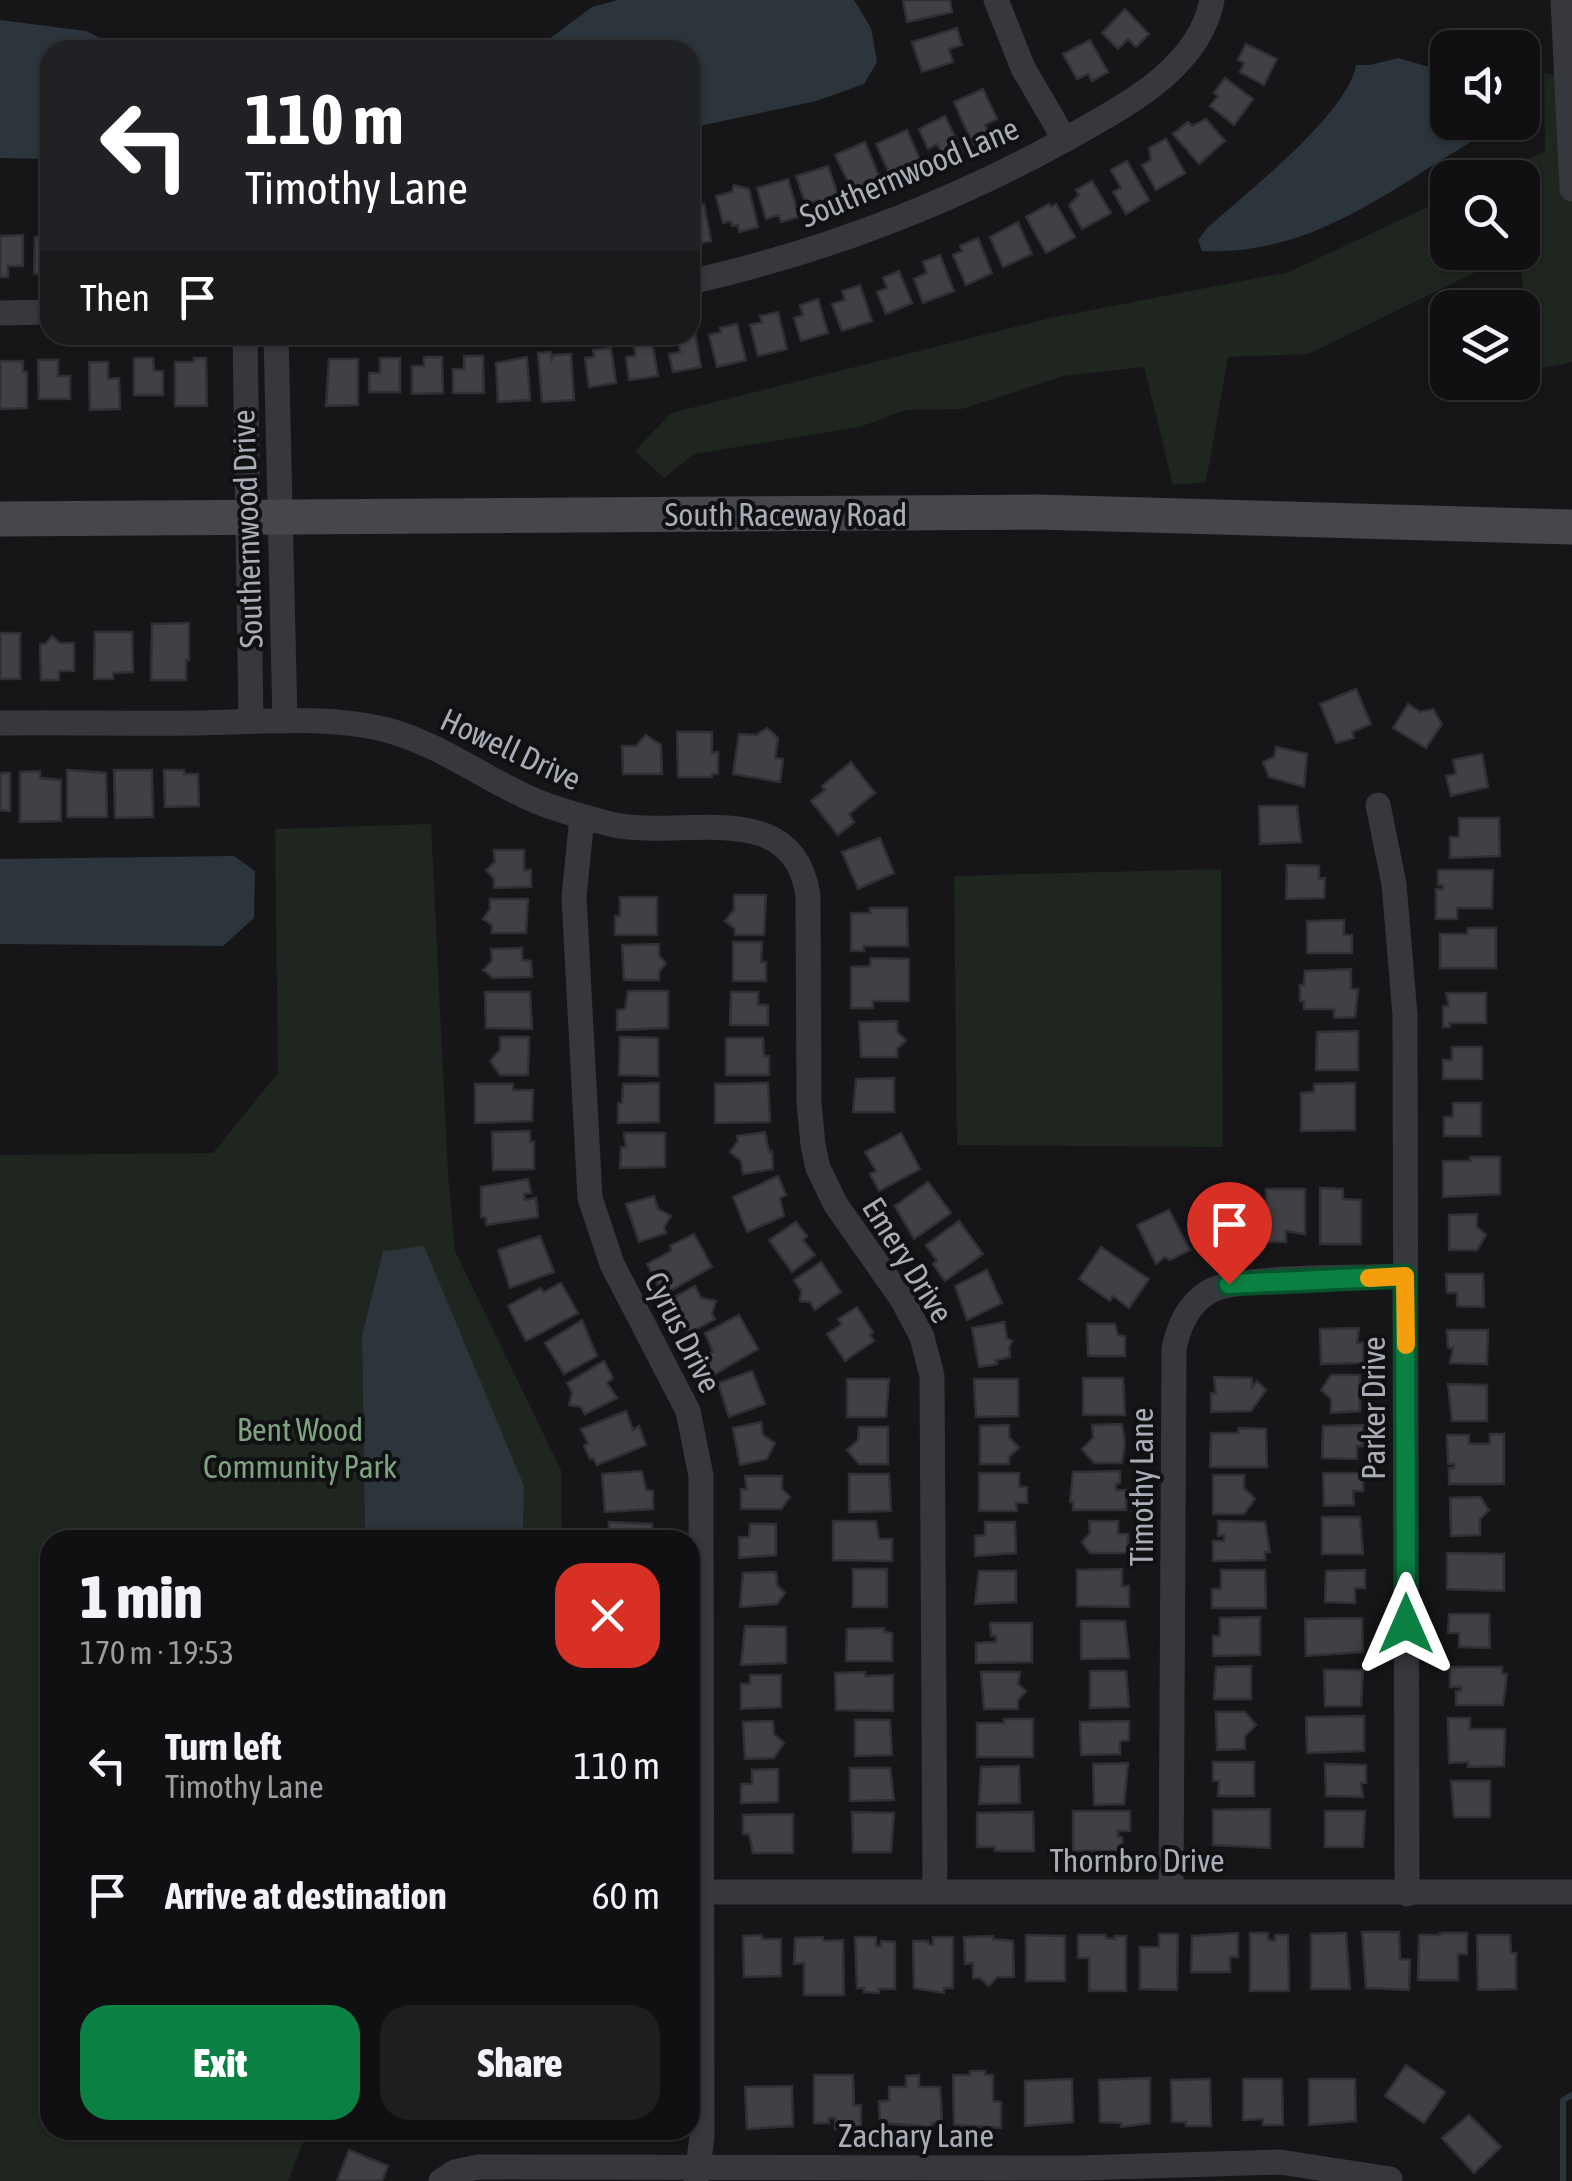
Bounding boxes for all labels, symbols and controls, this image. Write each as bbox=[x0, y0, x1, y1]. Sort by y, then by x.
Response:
map controls bbox=[1430, 30, 1540, 400]
button: sound bbox=[1430, 30, 1540, 140]
text: 110 m bbox=[245, 79, 404, 159]
icon: left bbox=[80, 80, 210, 210]
street label: Southernwood Lane bbox=[794, 109, 1024, 235]
button: search bbox=[1430, 160, 1540, 270]
text: Timothy Lane bbox=[245, 162, 468, 214]
icon: arrive bbox=[170, 270, 225, 325]
text: Then bbox=[80, 276, 150, 319]
button: layers bbox=[1430, 290, 1540, 400]
street label: Southernwood Drive bbox=[224, 409, 270, 649]
street label: South Raceway Road bbox=[665, 496, 907, 533]
street label: Howell Drive bbox=[435, 701, 587, 797]
pin bbox=[1187, 1182, 1272, 1285]
street label: Emery Drive bbox=[855, 1191, 961, 1329]
icon: arrive bbox=[1202, 1197, 1257, 1252]
street label: Cyrus Drive bbox=[637, 1266, 729, 1398]
street label: Parker Drive bbox=[1355, 1336, 1392, 1480]
street label: Timothy Lane bbox=[1123, 1408, 1160, 1566]
park label: Bent Wood Community Park bbox=[203, 1411, 397, 1485]
text: 1 min bbox=[80, 1562, 203, 1631]
button: close bbox=[555, 1563, 660, 1668]
position arrow bbox=[1354, 1572, 1458, 1676]
text: 170 m · 19:53 bbox=[80, 1634, 234, 1671]
text: Turn left bbox=[165, 1725, 281, 1768]
icon: left bbox=[80, 1738, 135, 1793]
text: 110 m bbox=[574, 1744, 660, 1787]
text: Timothy Lane bbox=[165, 1768, 323, 1805]
street label: Thornbro Drive bbox=[1049, 1842, 1225, 1879]
icon: arrive bbox=[80, 1868, 135, 1923]
text: Arrive at destination bbox=[165, 1874, 447, 1917]
text: 60 m bbox=[592, 1874, 660, 1917]
button: Exit bbox=[80, 2005, 360, 2120]
button: Share bbox=[380, 2005, 660, 2120]
street label: Zachary Lane bbox=[838, 2117, 994, 2154]

